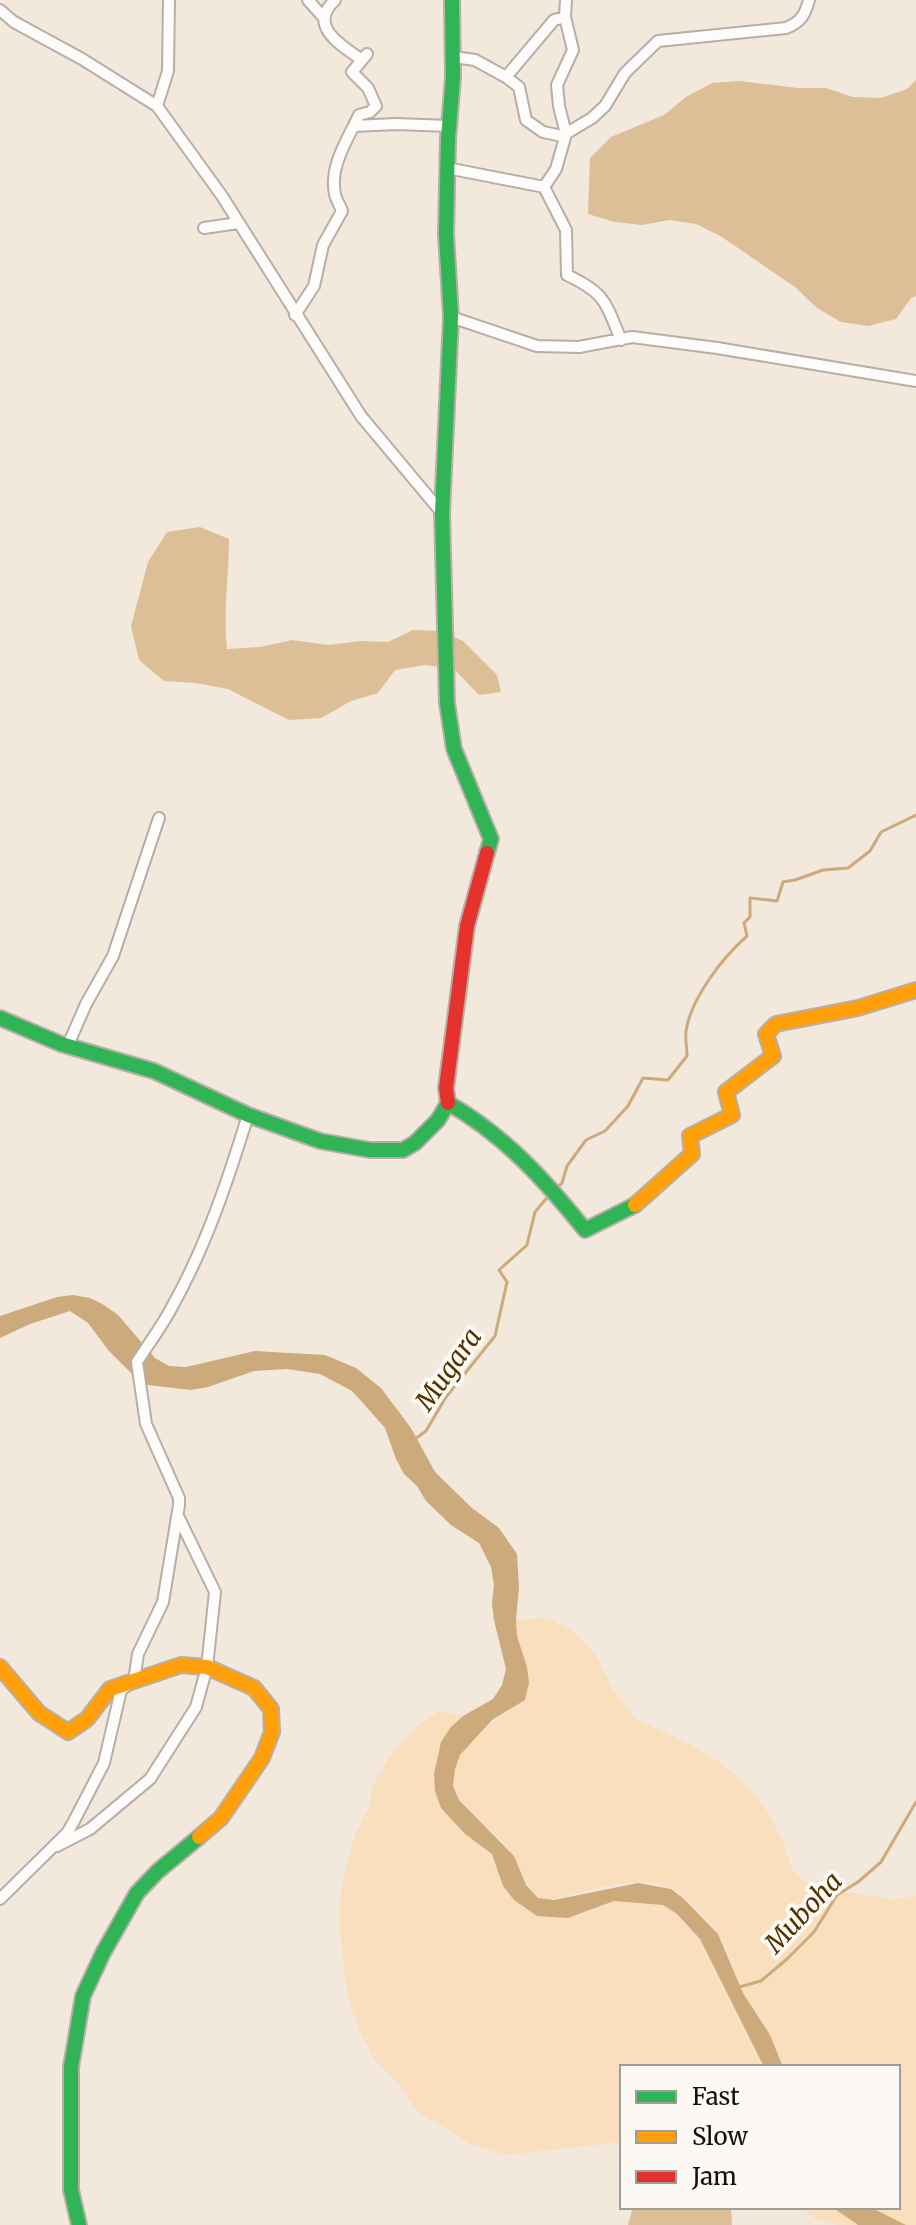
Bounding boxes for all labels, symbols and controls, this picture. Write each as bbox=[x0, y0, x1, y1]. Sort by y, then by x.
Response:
water label: Mugara bbox=[407, 1321, 488, 1417]
water label: Muboha bbox=[756, 1865, 849, 1960]
legend bbox=[620, 2065, 900, 2209]
text: Fast bbox=[692, 2081, 740, 2112]
text: Slow bbox=[692, 2121, 748, 2152]
text: Jam bbox=[691, 2161, 737, 2192]

